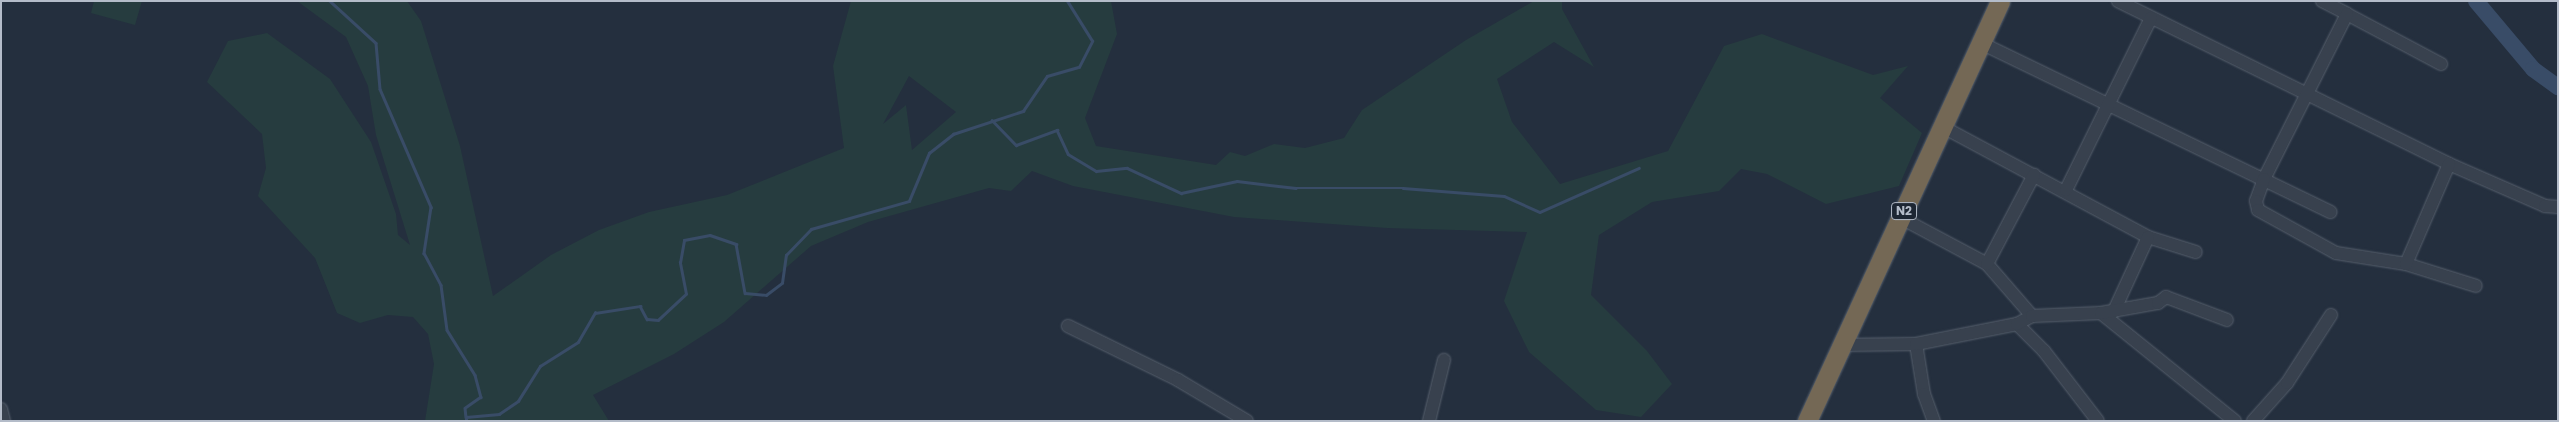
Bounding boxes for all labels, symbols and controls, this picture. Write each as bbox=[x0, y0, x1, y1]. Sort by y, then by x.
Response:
road number: N2 bbox=[1890, 202, 1918, 220]

